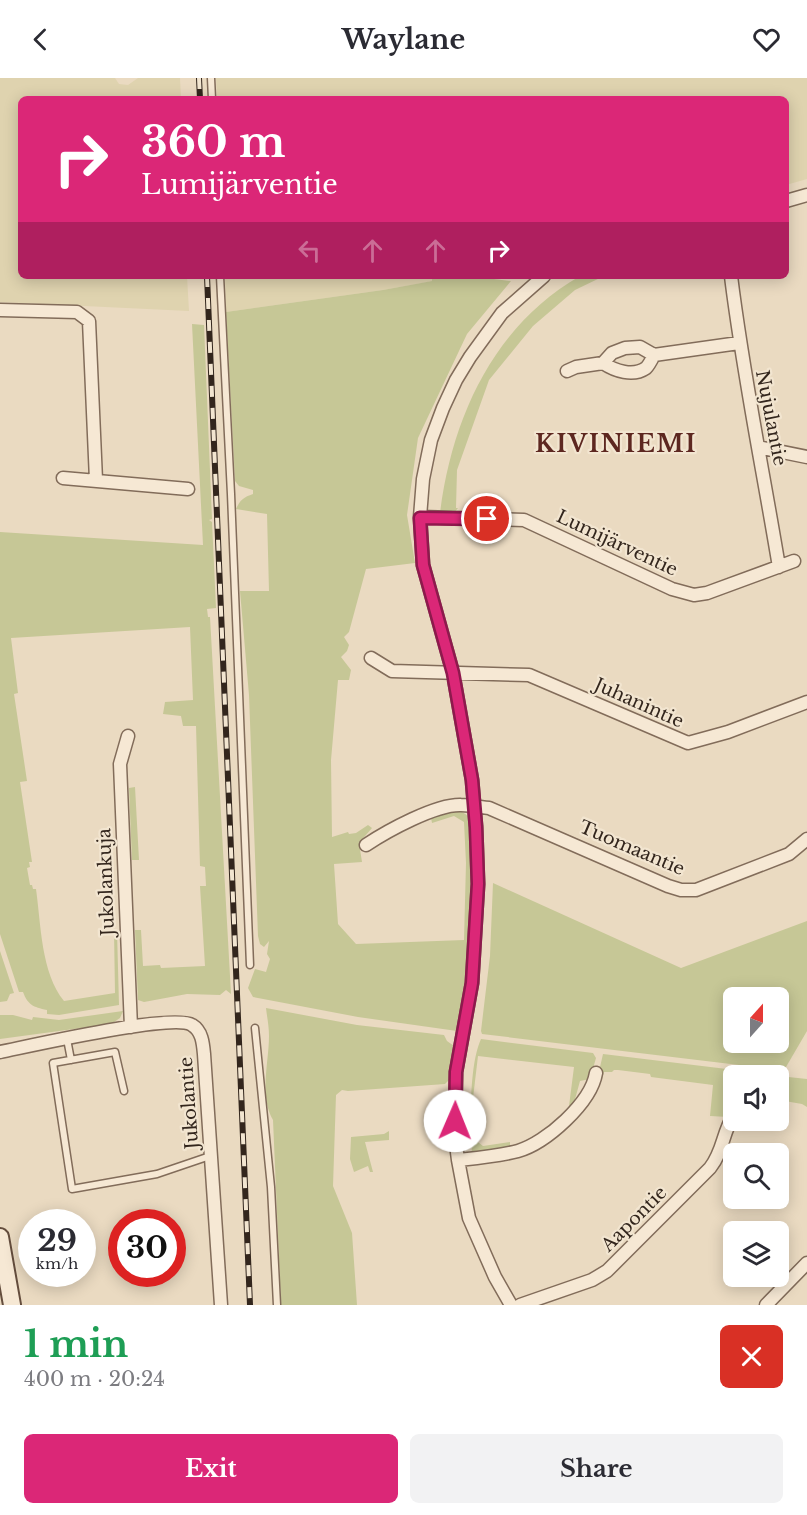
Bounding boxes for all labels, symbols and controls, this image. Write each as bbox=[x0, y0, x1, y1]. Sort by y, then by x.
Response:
icon: back bbox=[24, 23, 57, 56]
text: Waylane bbox=[342, 23, 465, 56]
icon: heart bbox=[750, 23, 783, 56]
text: 360 m bbox=[141, 116, 285, 168]
icon: right bbox=[42, 120, 120, 198]
text: Lumijärventie bbox=[141, 168, 338, 201]
icon: left bbox=[293, 234, 326, 267]
icon: ahead bbox=[356, 234, 389, 267]
icon: ahead bbox=[419, 234, 452, 267]
icon: right bbox=[482, 234, 515, 267]
street label: Nujulantie bbox=[751, 368, 791, 468]
district label: KIVINIEMI bbox=[535, 429, 697, 458]
pin bbox=[461, 493, 512, 544]
icon: arrive bbox=[470, 502, 503, 535]
street label: Lumijärventie bbox=[553, 505, 681, 581]
street label: Juhanintie bbox=[589, 673, 687, 732]
street label: Tuomaantie bbox=[576, 816, 688, 880]
street label: Jukolankuja bbox=[93, 828, 119, 938]
north arrow bbox=[723, 987, 789, 1053]
map controls bbox=[723, 987, 789, 1287]
street label: Jukolantie bbox=[175, 1056, 203, 1152]
button: sound bbox=[723, 1065, 789, 1131]
position arrow bbox=[423, 1089, 487, 1153]
button: search bbox=[723, 1143, 789, 1209]
street label: Aapontie bbox=[596, 1182, 671, 1257]
speed limit sign: 30 bbox=[108, 1209, 186, 1287]
button: layers bbox=[723, 1221, 789, 1287]
text: 29 bbox=[37, 1222, 77, 1259]
text: km/h bbox=[36, 1254, 78, 1273]
text: 1 min bbox=[24, 1322, 128, 1367]
button: close bbox=[720, 1325, 783, 1388]
text: 400 m · 20:24 bbox=[24, 1367, 165, 1391]
button: Exit bbox=[24, 1434, 398, 1503]
button: Share bbox=[410, 1434, 783, 1503]

